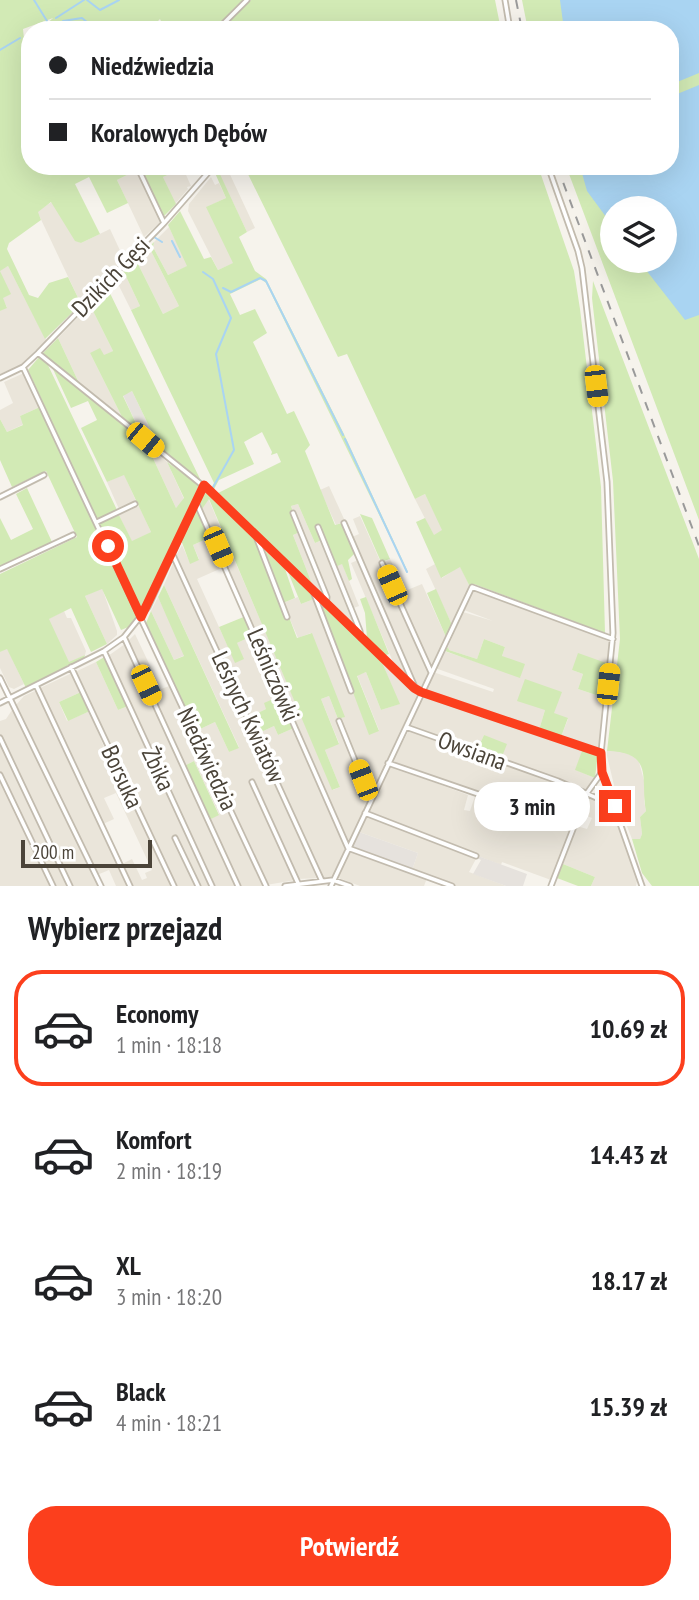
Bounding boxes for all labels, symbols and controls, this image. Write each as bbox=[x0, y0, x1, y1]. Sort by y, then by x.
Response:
text: Niedźwiedzia bbox=[91, 49, 214, 82]
text: Koralowych Dębów bbox=[91, 116, 267, 149]
map controls bbox=[600, 196, 677, 273]
button: layers bbox=[600, 196, 677, 273]
street label: Dzikich Gęsi bbox=[65, 230, 156, 323]
car bbox=[584, 364, 609, 408]
car bbox=[123, 418, 168, 462]
car bbox=[201, 524, 236, 570]
route start bbox=[92, 530, 124, 562]
car bbox=[374, 562, 411, 608]
street label: Leśniczówki bbox=[240, 624, 307, 726]
street label: Leśnych Kwiatów bbox=[205, 646, 293, 788]
car bbox=[128, 662, 165, 708]
car bbox=[596, 662, 621, 706]
street label: Niedźwiedzia bbox=[170, 702, 245, 815]
street label: Owsiana bbox=[434, 724, 511, 777]
street label: Borsuka bbox=[95, 740, 150, 813]
street label: Żbika bbox=[135, 742, 182, 796]
car bbox=[346, 757, 381, 803]
callout: 3 min bbox=[475, 782, 590, 830]
route end bbox=[599, 790, 631, 822]
text: 3 min bbox=[509, 792, 555, 821]
scale bar bbox=[21, 837, 152, 869]
text: 200 m bbox=[32, 840, 74, 864]
text: Wybierz przejazd bbox=[28, 907, 222, 949]
icon: car bbox=[32, 997, 95, 1060]
text: Economy bbox=[116, 997, 198, 1030]
text: 10.69 zł bbox=[590, 1012, 667, 1045]
text: 1 min · 18:18 bbox=[116, 1030, 222, 1059]
icon: car bbox=[32, 1123, 95, 1186]
text: Komfort bbox=[116, 1123, 192, 1156]
text: 14.43 zł bbox=[590, 1138, 667, 1171]
text: 2 min · 18:19 bbox=[116, 1156, 222, 1185]
icon: car bbox=[32, 1249, 95, 1312]
text: XL bbox=[116, 1249, 141, 1282]
text: 18.17 zł bbox=[591, 1264, 667, 1297]
text: 3 min · 18:20 bbox=[116, 1282, 222, 1311]
icon: car bbox=[32, 1375, 95, 1438]
text: Black bbox=[116, 1375, 166, 1408]
text: 15.39 zł bbox=[590, 1390, 667, 1423]
text: 4 min · 18:21 bbox=[116, 1408, 222, 1437]
button: Potwierdź bbox=[28, 1506, 671, 1586]

